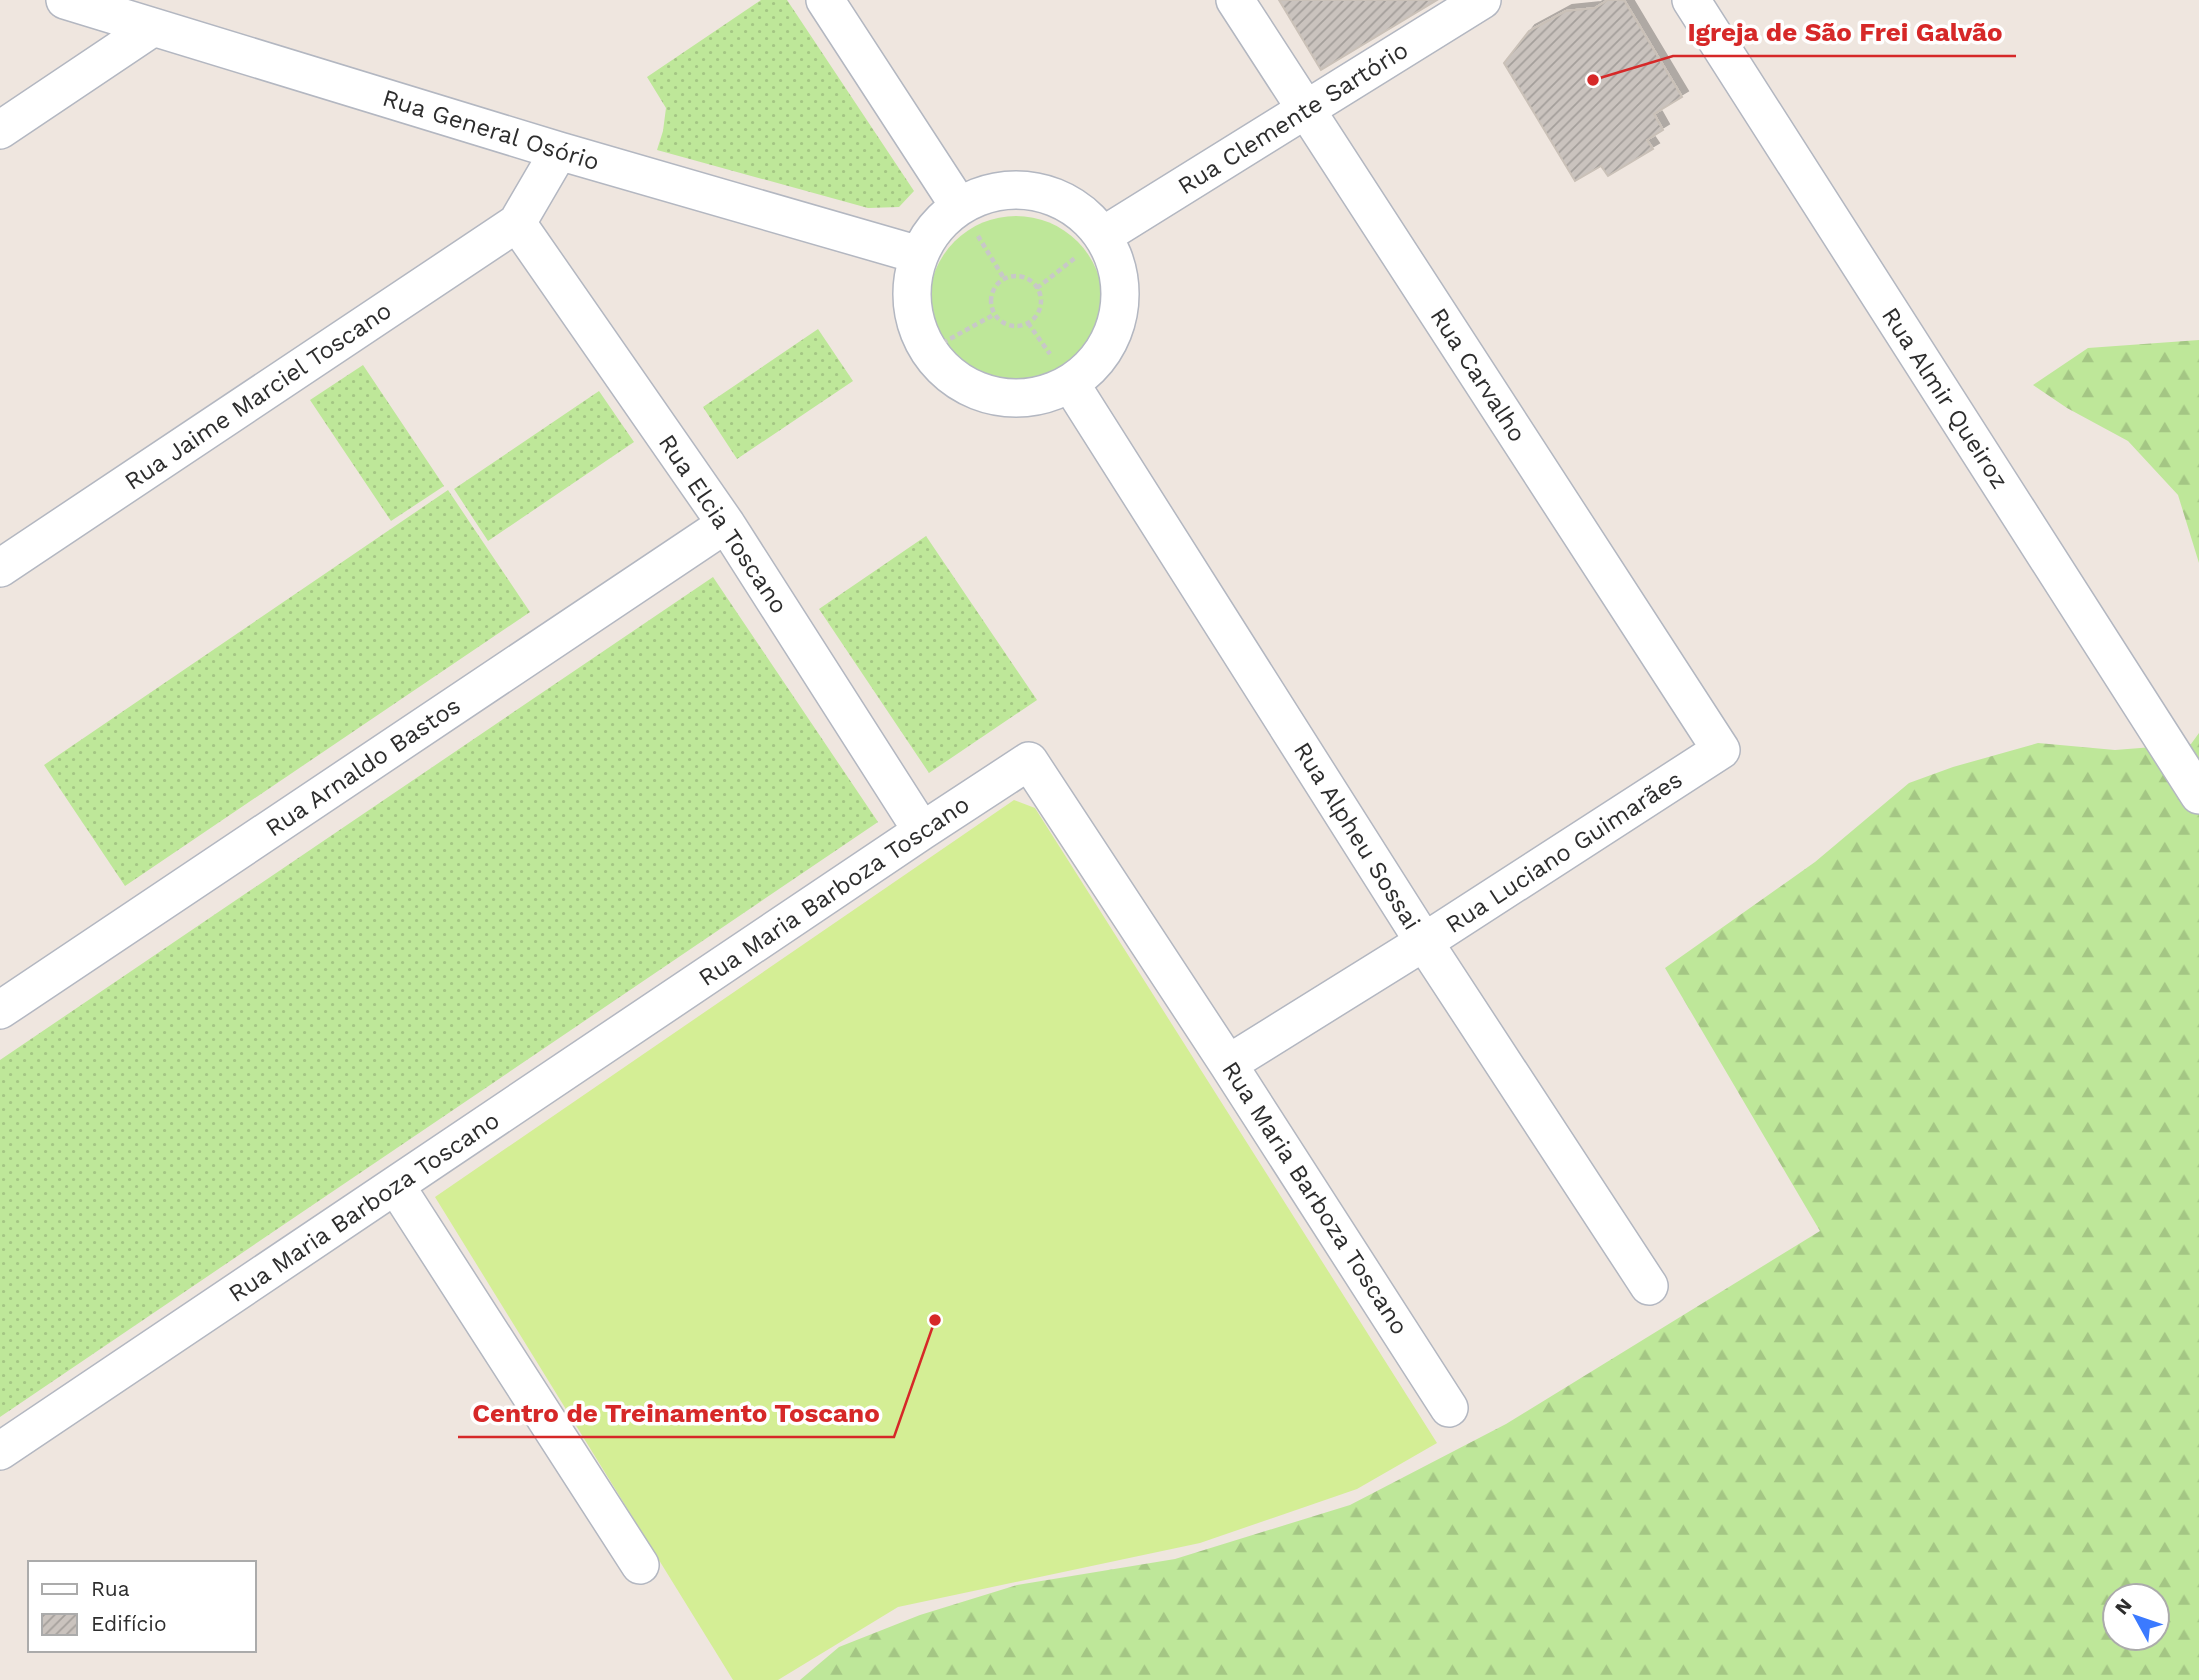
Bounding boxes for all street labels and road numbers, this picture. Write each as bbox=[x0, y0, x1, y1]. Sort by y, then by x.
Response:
street label: Rua Clemente Sartório bbox=[1173, 36, 1413, 200]
street label: Rua General Osório bbox=[379, 84, 603, 176]
street label: Rua Jaime Marciel Toscano bbox=[119, 296, 397, 496]
street label: Rua Almir Queiroz bbox=[1876, 302, 2014, 494]
street label: Rua Carvalho bbox=[1424, 303, 1532, 447]
street label: Rua Elcia Toscano bbox=[653, 429, 793, 619]
street label: Rua Arnaldo Bastos bbox=[260, 691, 466, 843]
street label: Rua Alpheu Sossai bbox=[1288, 737, 1426, 935]
street label: Rua Luciano Guimarães bbox=[1441, 765, 1687, 939]
street label: Rua Maria Barboza Toscano bbox=[694, 790, 974, 992]
street label: Rua Maria Barboza Toscano bbox=[1216, 1056, 1414, 1340]
street label: Rua Maria Barboza Toscano bbox=[224, 1106, 504, 1308]

